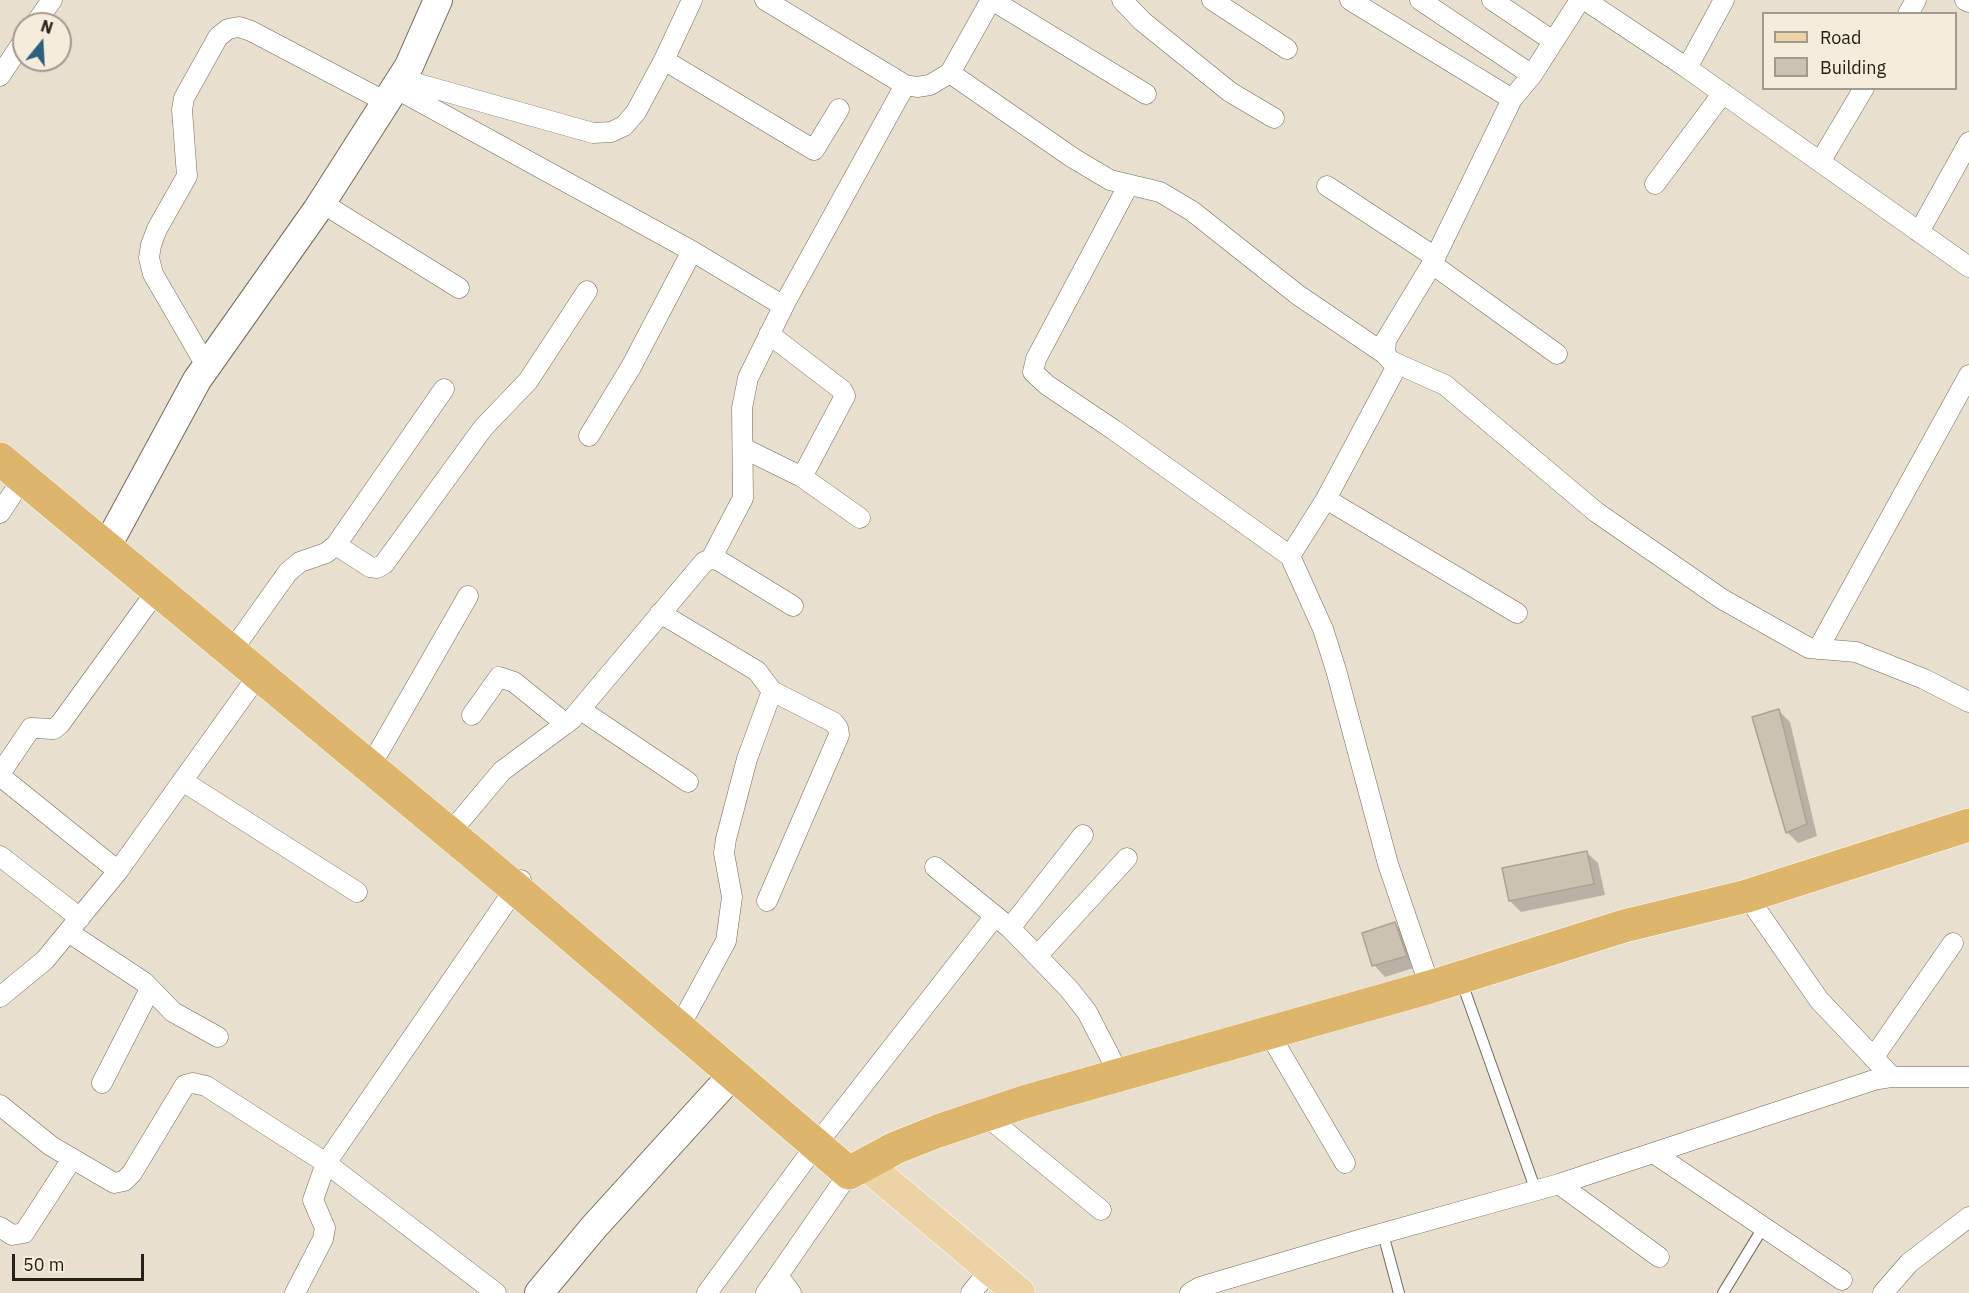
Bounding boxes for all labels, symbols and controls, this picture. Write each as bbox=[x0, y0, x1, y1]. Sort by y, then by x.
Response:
north arrow bbox=[12, 12, 72, 72]
legend bbox=[1762, 12, 1957, 90]
text: N bbox=[38, 15, 56, 38]
text: Road bbox=[1820, 26, 1861, 49]
text: Building bbox=[1820, 56, 1886, 79]
scale bar bbox=[15, 1242, 147, 1280]
text: 50 m bbox=[23, 1253, 65, 1276]

